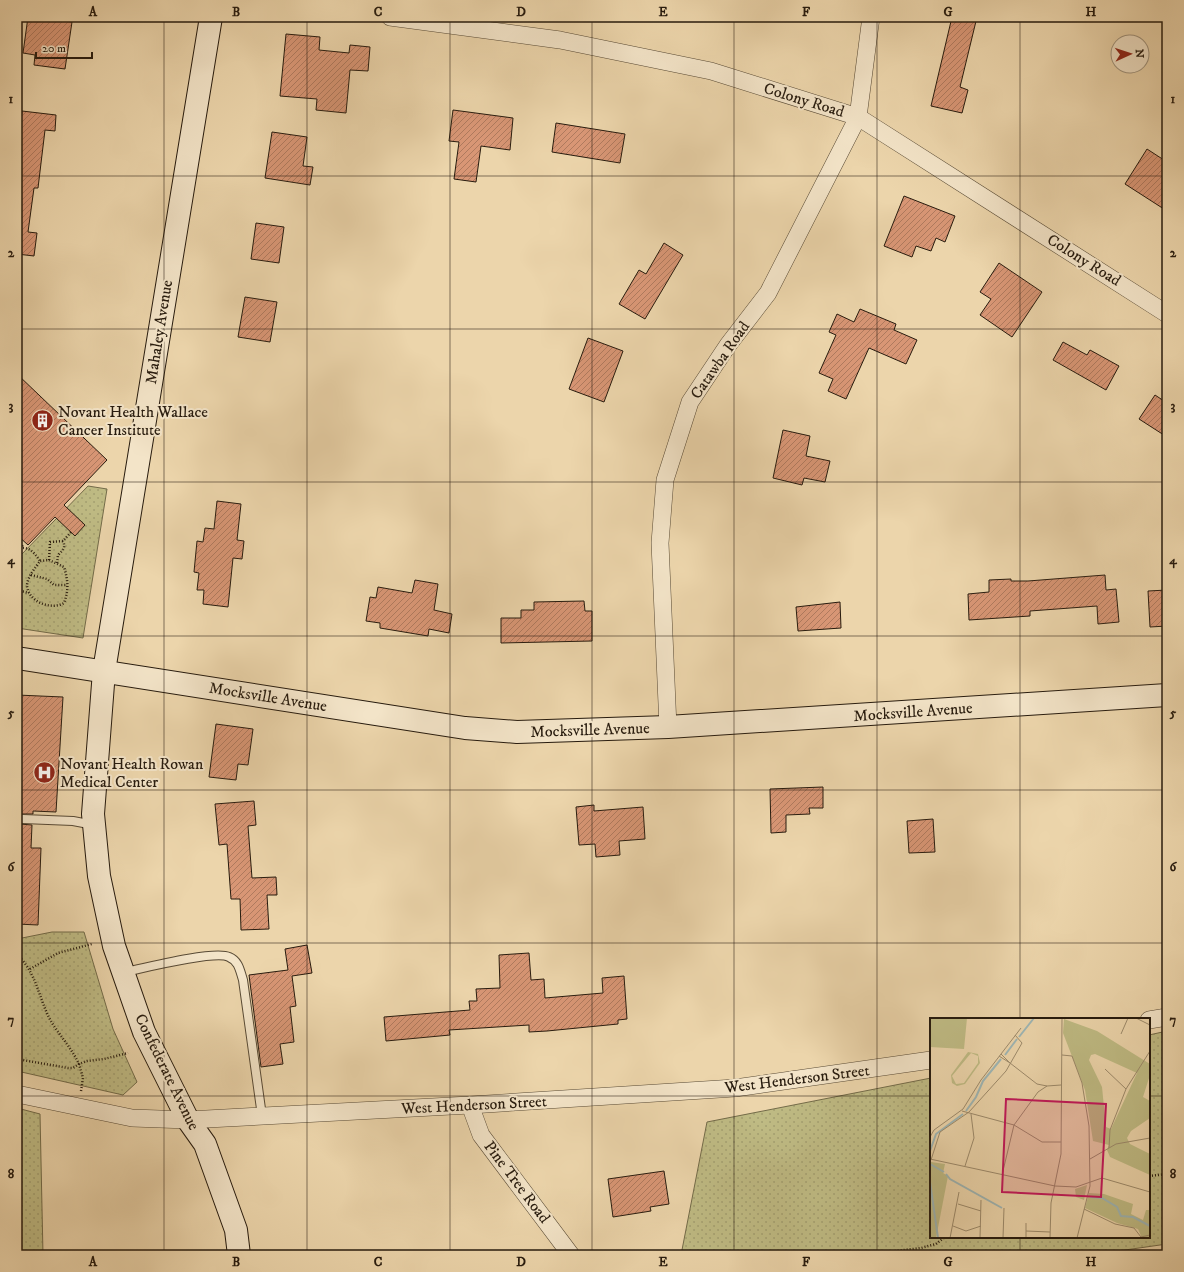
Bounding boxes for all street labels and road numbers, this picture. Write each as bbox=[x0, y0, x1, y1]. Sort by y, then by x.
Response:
street label: Colony Road bbox=[761, 78, 847, 122]
street label: Colony Road bbox=[1043, 229, 1125, 291]
street label: Mahaley Avenue bbox=[141, 278, 177, 385]
street label: Catawba Road bbox=[686, 317, 754, 403]
street label: Mocksville Avenue bbox=[208, 678, 329, 716]
street label: Mocksville Avenue bbox=[853, 698, 974, 726]
street label: Mocksville Avenue bbox=[530, 718, 650, 742]
street label: Confederate Avenue bbox=[130, 1010, 204, 1134]
street label: West Henderson Street bbox=[722, 1060, 871, 1098]
street label: West Henderson Street bbox=[400, 1091, 547, 1119]
street label: Pine Tree Road bbox=[480, 1137, 554, 1227]

